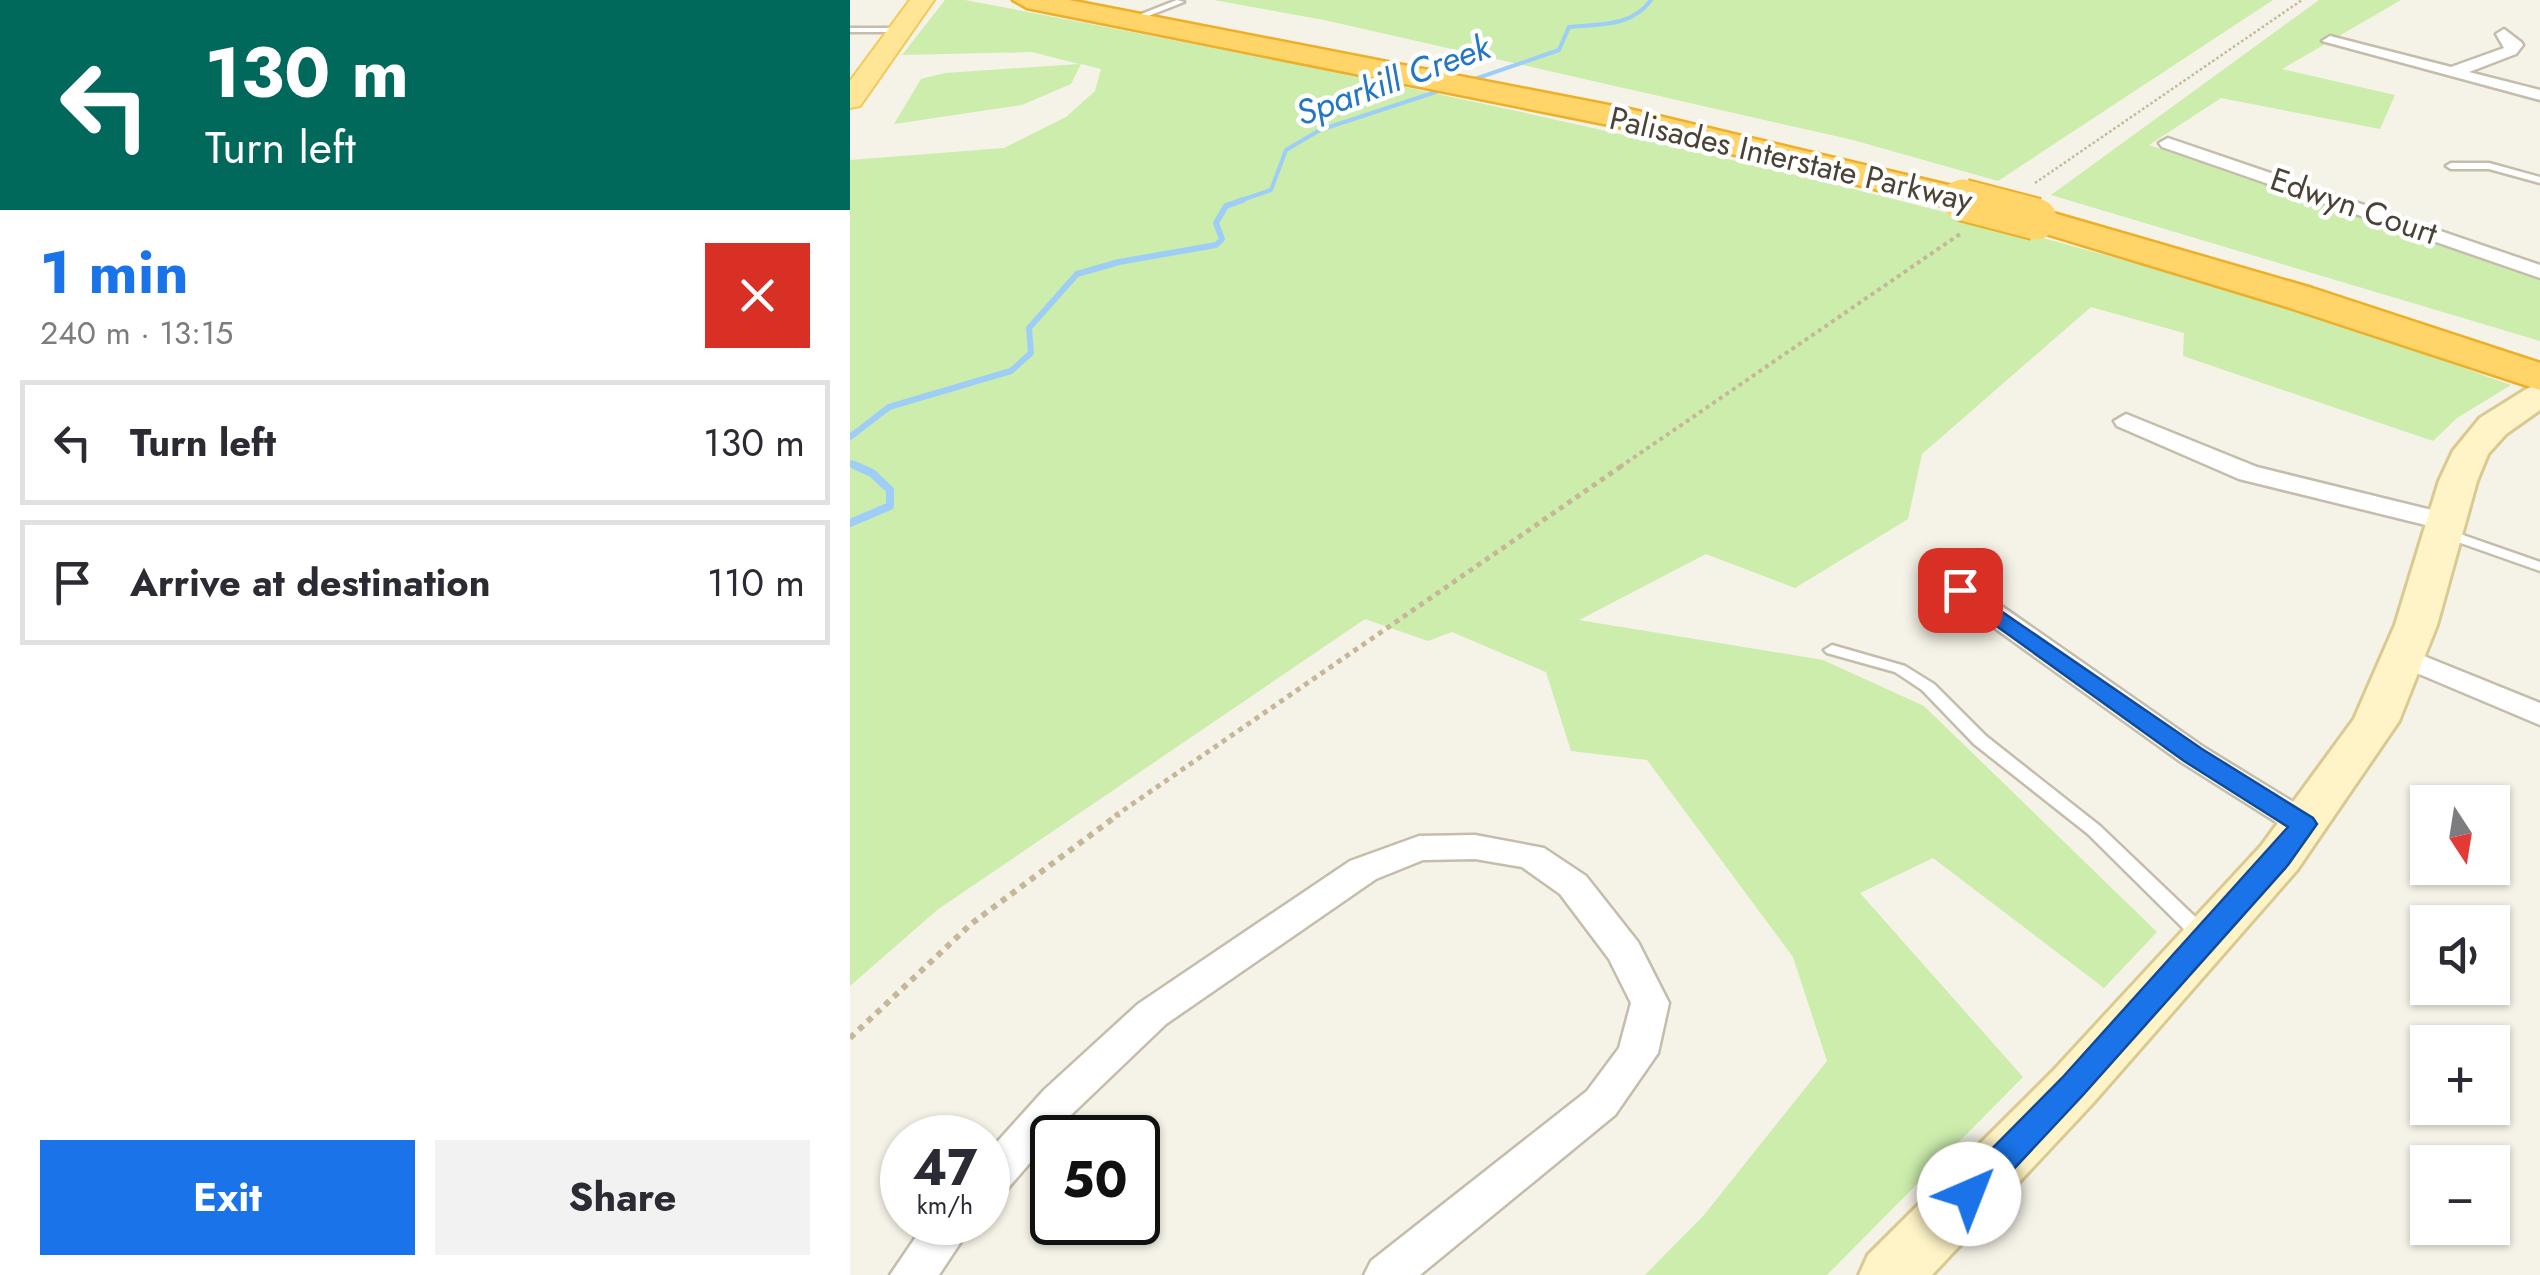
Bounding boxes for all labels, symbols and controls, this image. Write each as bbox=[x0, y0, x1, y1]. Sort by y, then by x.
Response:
water label: Sparkill Creek bbox=[1289, 21, 1499, 138]
text: 130 m bbox=[205, 22, 409, 123]
icon: left bbox=[40, 40, 170, 170]
street label: Palisades Interstate Parkway bbox=[1605, 95, 1978, 223]
text: Turn left bbox=[205, 115, 356, 180]
street label: Edwyn Court bbox=[2264, 156, 2444, 256]
text: 1 min bbox=[40, 229, 189, 316]
button: close bbox=[705, 243, 810, 348]
text: 240 m · 13:15 bbox=[40, 310, 233, 356]
icon: left bbox=[45, 415, 100, 470]
text: Turn left bbox=[130, 415, 276, 470]
text: 130 m bbox=[703, 415, 805, 470]
pin bbox=[1918, 548, 2003, 633]
icon: arrive bbox=[45, 555, 100, 610]
text: Arrive at destination bbox=[130, 555, 491, 610]
text: 110 m bbox=[707, 555, 805, 610]
icon: arrive bbox=[1933, 563, 1988, 618]
north arrow bbox=[2410, 785, 2510, 885]
map controls bbox=[2410, 785, 2510, 1245]
button: sound bbox=[2410, 905, 2510, 1005]
button: + bbox=[2410, 1025, 2510, 1125]
speed limit sign: 50 bbox=[1030, 1115, 1160, 1245]
text: 47 bbox=[912, 1131, 978, 1204]
button: Exit bbox=[40, 1140, 415, 1255]
button: Share bbox=[435, 1140, 810, 1255]
position arrow bbox=[1917, 1142, 2021, 1246]
button: − bbox=[2410, 1145, 2510, 1245]
text: km/h bbox=[917, 1187, 973, 1223]

